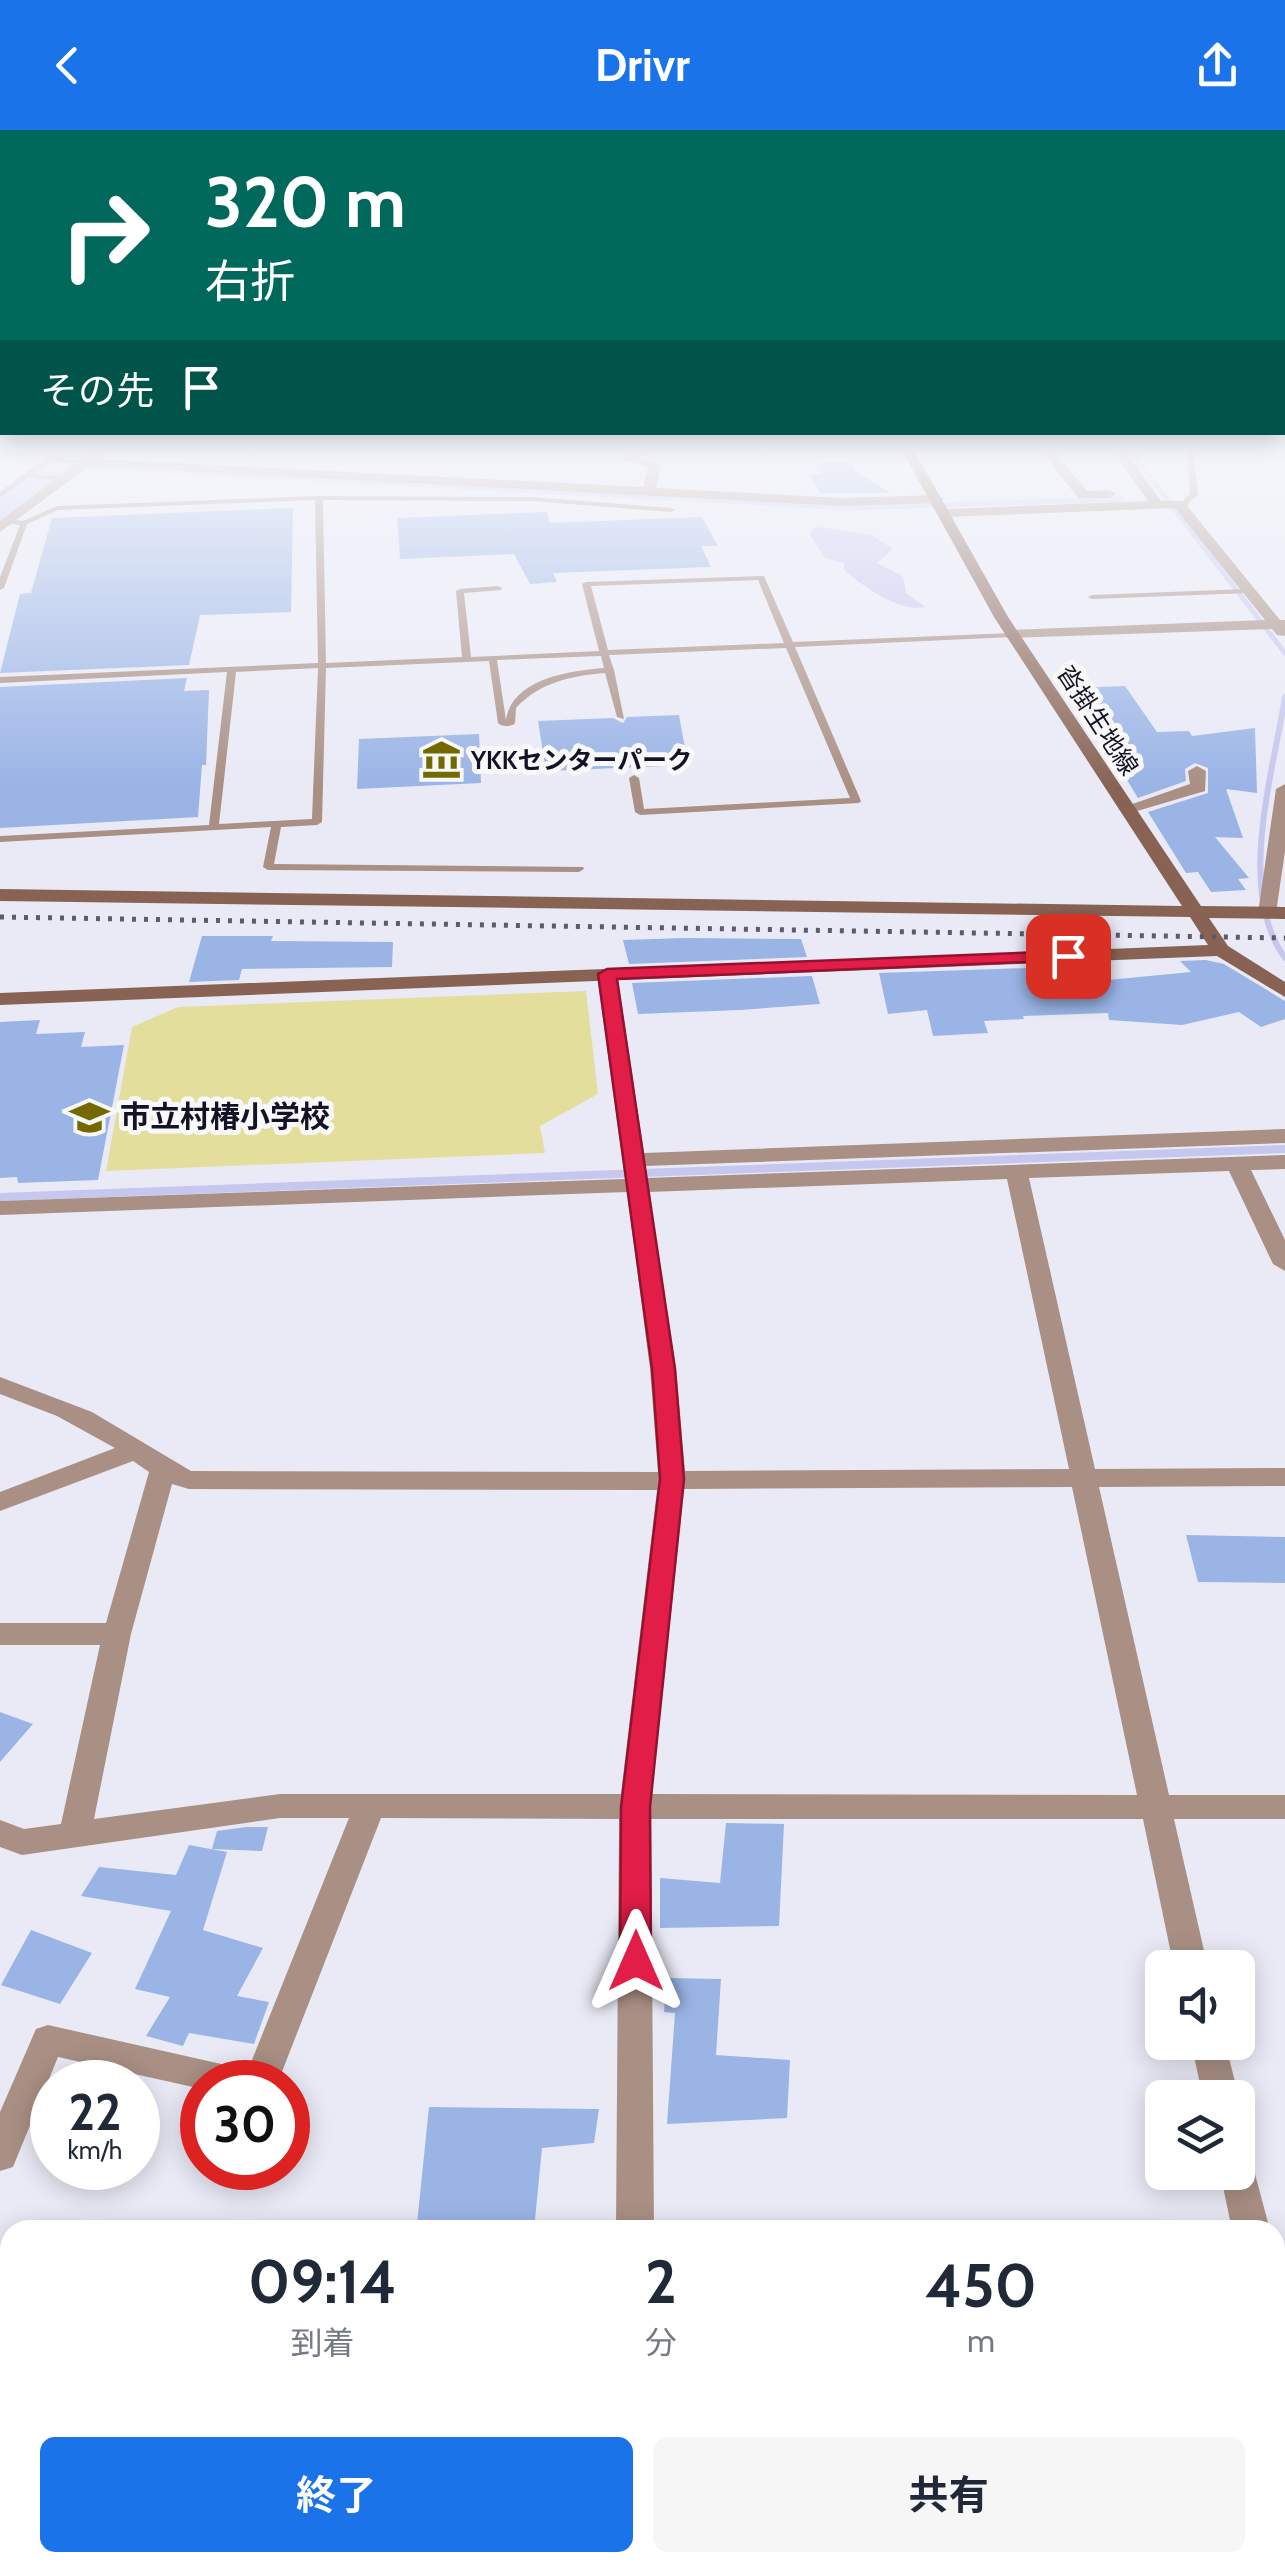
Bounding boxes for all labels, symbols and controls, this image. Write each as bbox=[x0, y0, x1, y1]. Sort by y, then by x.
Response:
icon: back bbox=[40, 38, 95, 93]
text: Drivr bbox=[595, 38, 690, 92]
icon: share bbox=[1190, 38, 1245, 93]
text: 320 m bbox=[205, 159, 406, 245]
icon: right bbox=[40, 170, 170, 300]
text: 右折 bbox=[205, 254, 295, 308]
icon: arrive bbox=[174, 360, 229, 415]
text: その先 bbox=[40, 367, 154, 414]
street label: 沓掛生地線 bbox=[1051, 659, 1145, 781]
museum icon: YKKセンターパーク bbox=[420, 739, 462, 781]
place label: YKKセンターパーク bbox=[470, 745, 692, 775]
pin bbox=[1026, 914, 1111, 999]
icon: arrive bbox=[1041, 929, 1096, 984]
school or university icon: 市立村椿小学校 bbox=[69, 1096, 111, 1138]
place label: 市立村椿小学校 bbox=[120, 1098, 330, 1135]
position arrow bbox=[584, 1909, 688, 2013]
map controls bbox=[1145, 1950, 1255, 2190]
button: sound bbox=[1145, 1950, 1255, 2060]
speed limit sign: 30 bbox=[180, 2060, 310, 2190]
button: layers bbox=[1145, 2080, 1255, 2190]
text: 22 bbox=[69, 2082, 121, 2143]
text: km/h bbox=[68, 2135, 122, 2165]
text: 09:14 bbox=[248, 2245, 397, 2318]
text: 2 bbox=[645, 2245, 677, 2318]
text: 450 bbox=[925, 2249, 1037, 2322]
text: m bbox=[967, 2321, 995, 2360]
text: 到着 bbox=[290, 2323, 354, 2362]
text: 分 bbox=[645, 2323, 677, 2362]
button: 終了 bbox=[40, 2437, 633, 2552]
button: 共有 bbox=[653, 2437, 1245, 2552]

